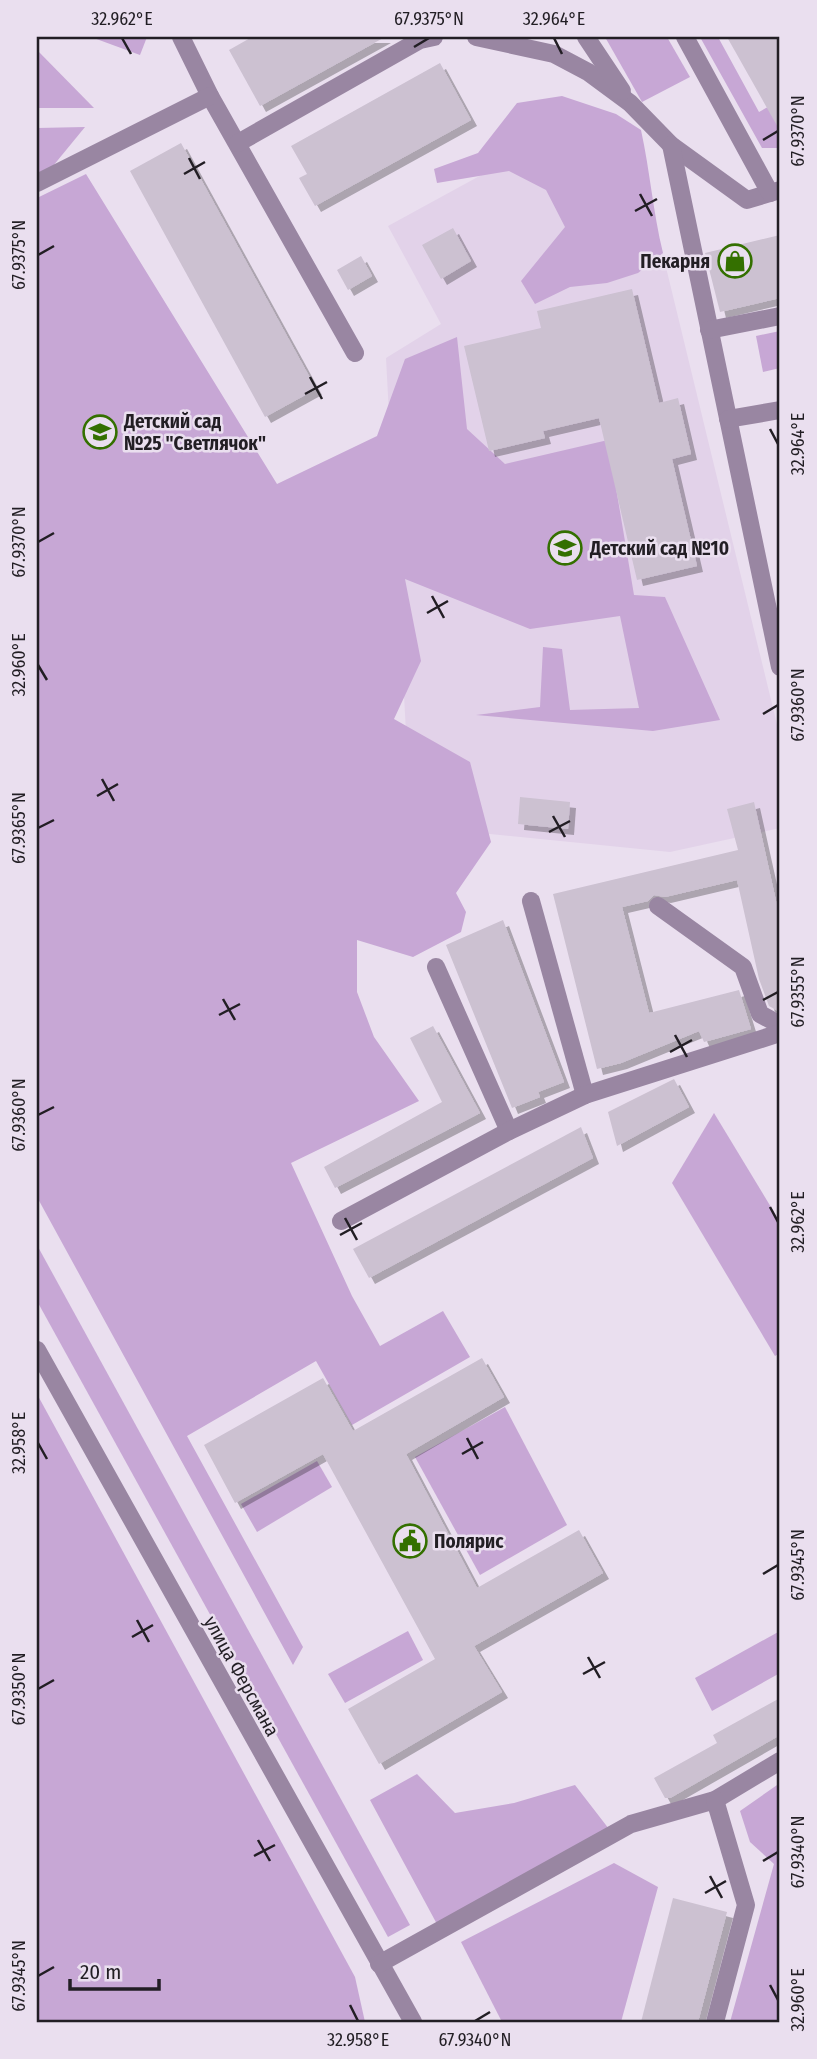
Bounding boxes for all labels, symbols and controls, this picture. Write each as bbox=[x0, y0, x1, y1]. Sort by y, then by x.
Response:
text: 32.962°E bbox=[91, 8, 153, 30]
text: 67.9375°N bbox=[394, 8, 464, 30]
text: 32.964°E bbox=[523, 8, 585, 30]
text: 67.9370°N bbox=[787, 95, 809, 167]
text: 67.9375°N bbox=[8, 220, 30, 290]
shop icon: Пекарня bbox=[716, 242, 754, 280]
place label: Пекарня bbox=[640, 250, 710, 273]
place label: Детский сад №25 "Светлячок" bbox=[123, 410, 266, 455]
school or university icon: Детский сад №25 "Светлячок" bbox=[81, 413, 119, 451]
text: 32.964°E bbox=[787, 413, 809, 475]
text: 67.9370°N bbox=[8, 506, 30, 578]
school or university icon: Детский сад №10 bbox=[546, 529, 584, 567]
place label: Детский сад №10 bbox=[589, 537, 729, 560]
text: 32.960°E bbox=[8, 633, 30, 697]
text: 67.9360°N bbox=[787, 668, 809, 742]
text: 67.9365°N bbox=[8, 792, 30, 864]
text: 67.9355°N bbox=[787, 956, 809, 1028]
text: 67.9360°N bbox=[8, 1078, 30, 1152]
text: 32.962°E bbox=[787, 1191, 809, 1253]
text: 32.958°E bbox=[8, 1412, 30, 1474]
public building icon: Полярис bbox=[391, 1522, 429, 1560]
text: 67.9345°N bbox=[787, 1529, 809, 1601]
place label: Полярис bbox=[434, 1530, 504, 1553]
street label: улица Ферсмана bbox=[199, 1612, 284, 1740]
text: 67.9350°N bbox=[8, 1653, 30, 1725]
text: 67.9340°N bbox=[787, 1815, 809, 1889]
text: 67.9345°N bbox=[8, 1940, 30, 2012]
scale bar bbox=[70, 1947, 159, 1991]
text: 20 m bbox=[80, 1959, 121, 1985]
text: 32.960°E bbox=[787, 1968, 809, 2032]
text: 32.958°E bbox=[327, 2029, 389, 2051]
text: 67.9340°N bbox=[438, 2029, 512, 2051]

